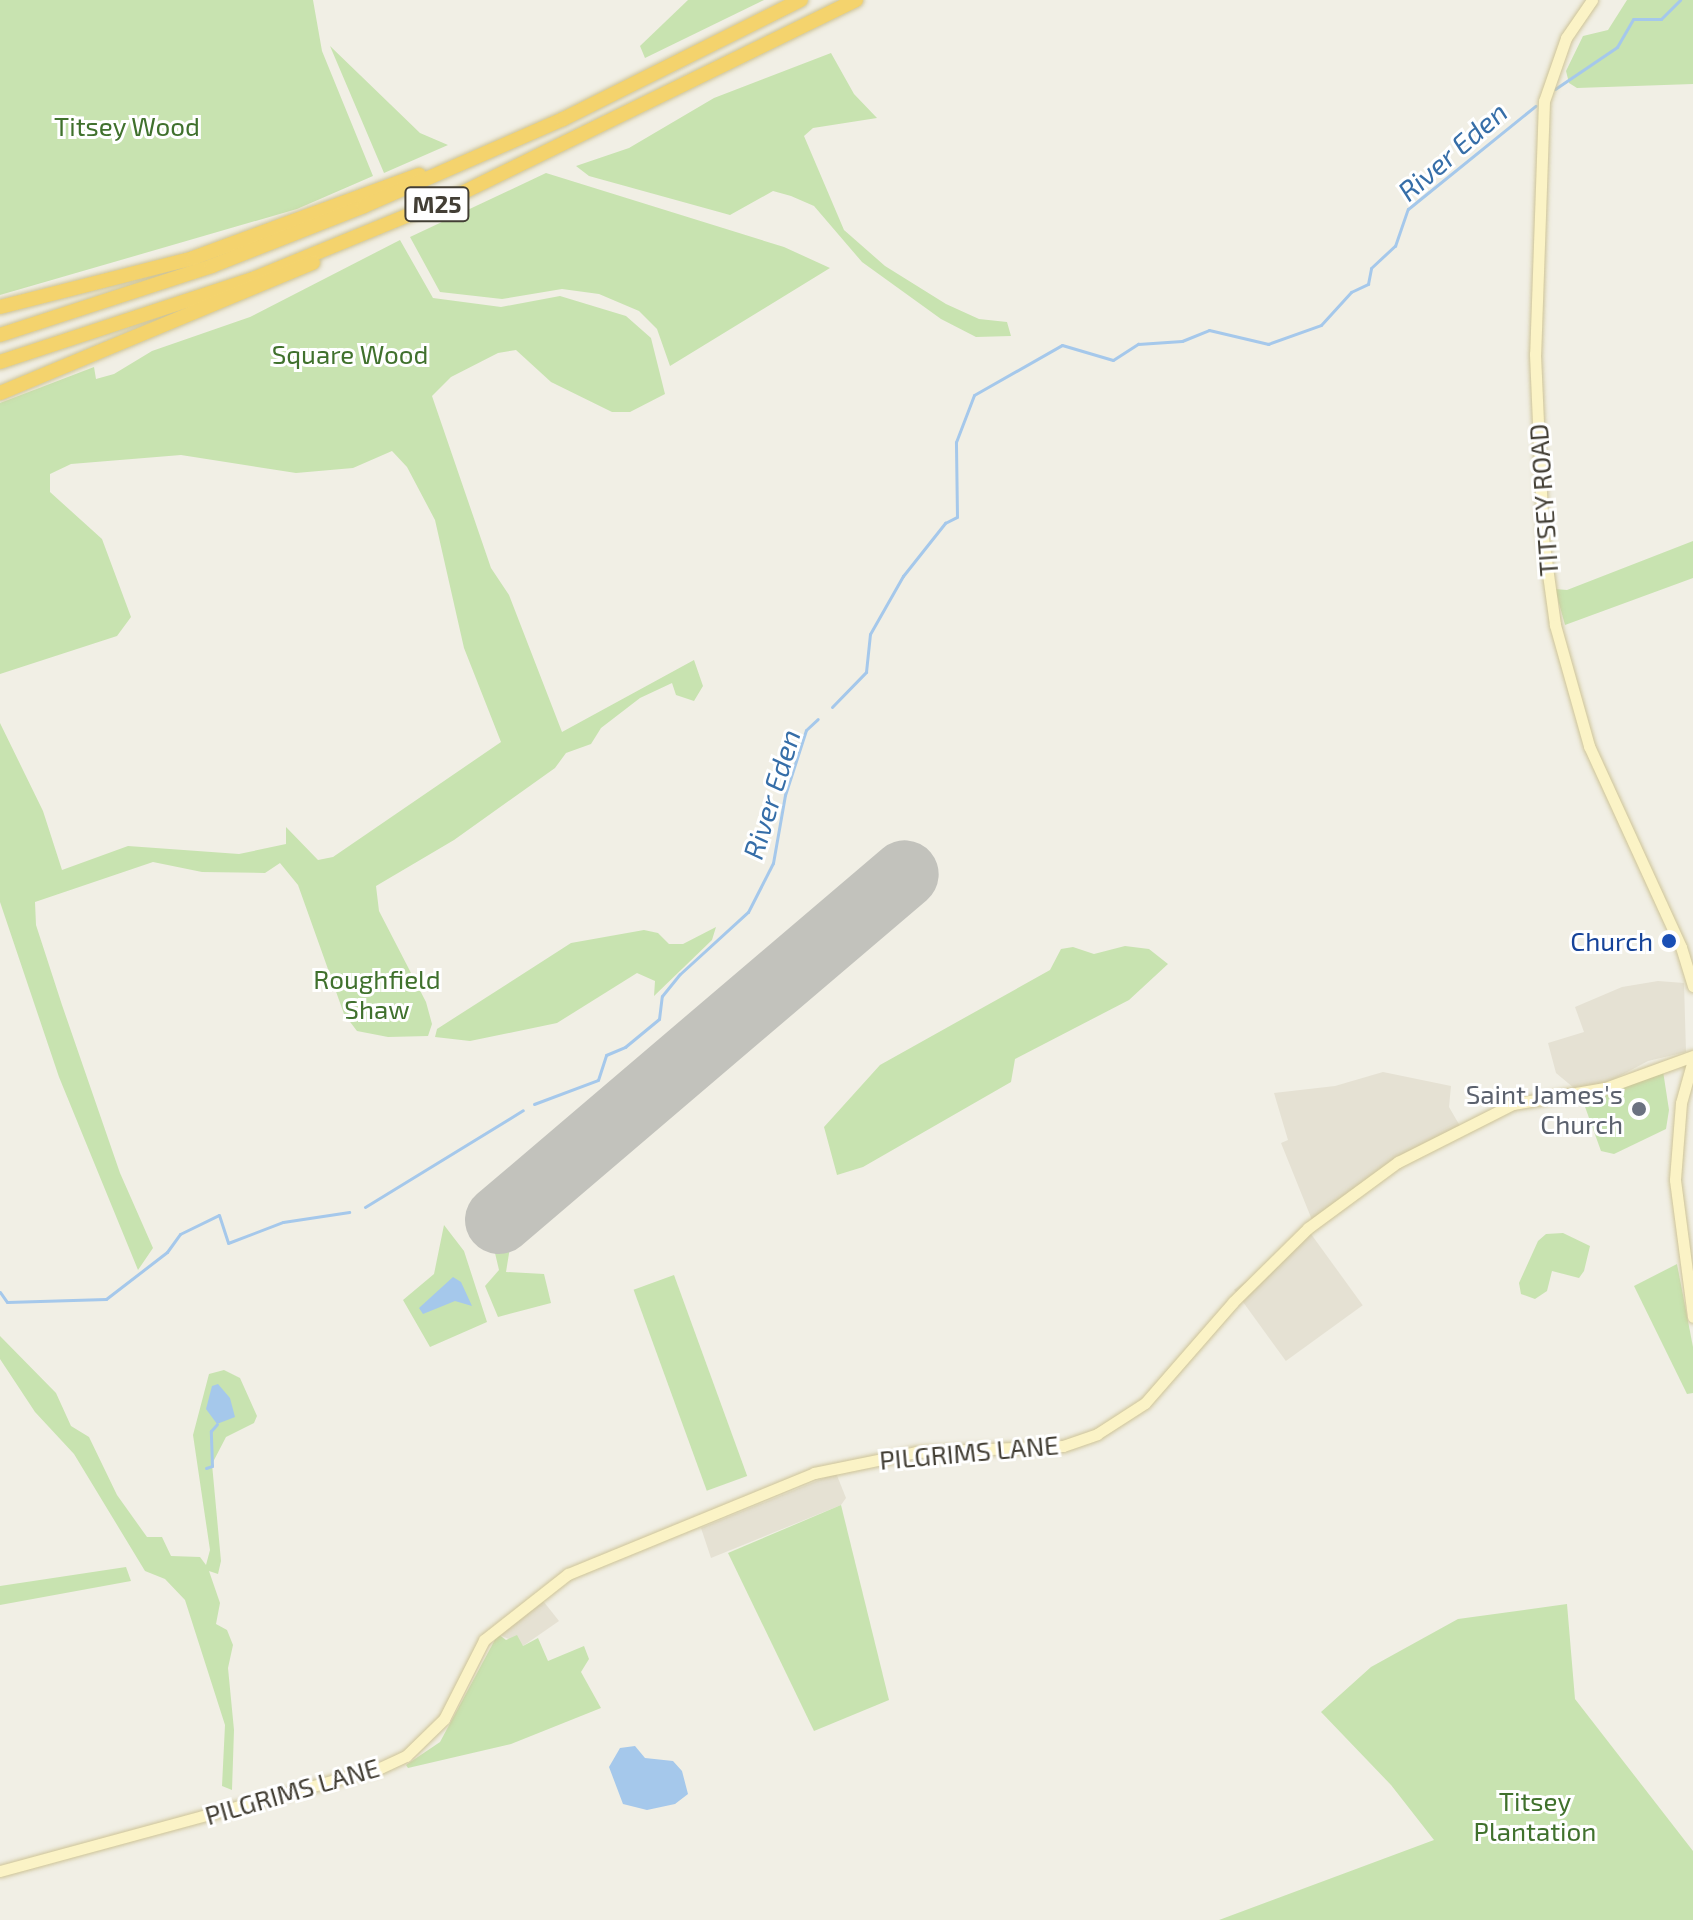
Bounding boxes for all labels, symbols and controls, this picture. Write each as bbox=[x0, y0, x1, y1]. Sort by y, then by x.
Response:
water label: River Eden bbox=[1390, 94, 1514, 208]
park label: Titsey Wood bbox=[54, 110, 200, 142]
road number: M25 bbox=[403, 184, 471, 224]
park label: Square Wood bbox=[272, 338, 428, 370]
street label: TITSEY ROAD bbox=[1522, 422, 1564, 578]
water label: River Eden bbox=[735, 725, 807, 863]
place label: Church bbox=[1570, 925, 1653, 957]
marker: Church bbox=[1660, 932, 1678, 950]
park label: Roughfield Shaw bbox=[313, 963, 441, 1024]
place label: Saint James's Church bbox=[1465, 1078, 1623, 1140]
marker: Saint James's Church bbox=[1630, 1100, 1648, 1118]
street label: PILGRIMS LANE bbox=[878, 1429, 1060, 1475]
street label: PILGRIMS LANE bbox=[201, 1751, 383, 1831]
park label: Titsey Plantation bbox=[1474, 1785, 1596, 1846]

